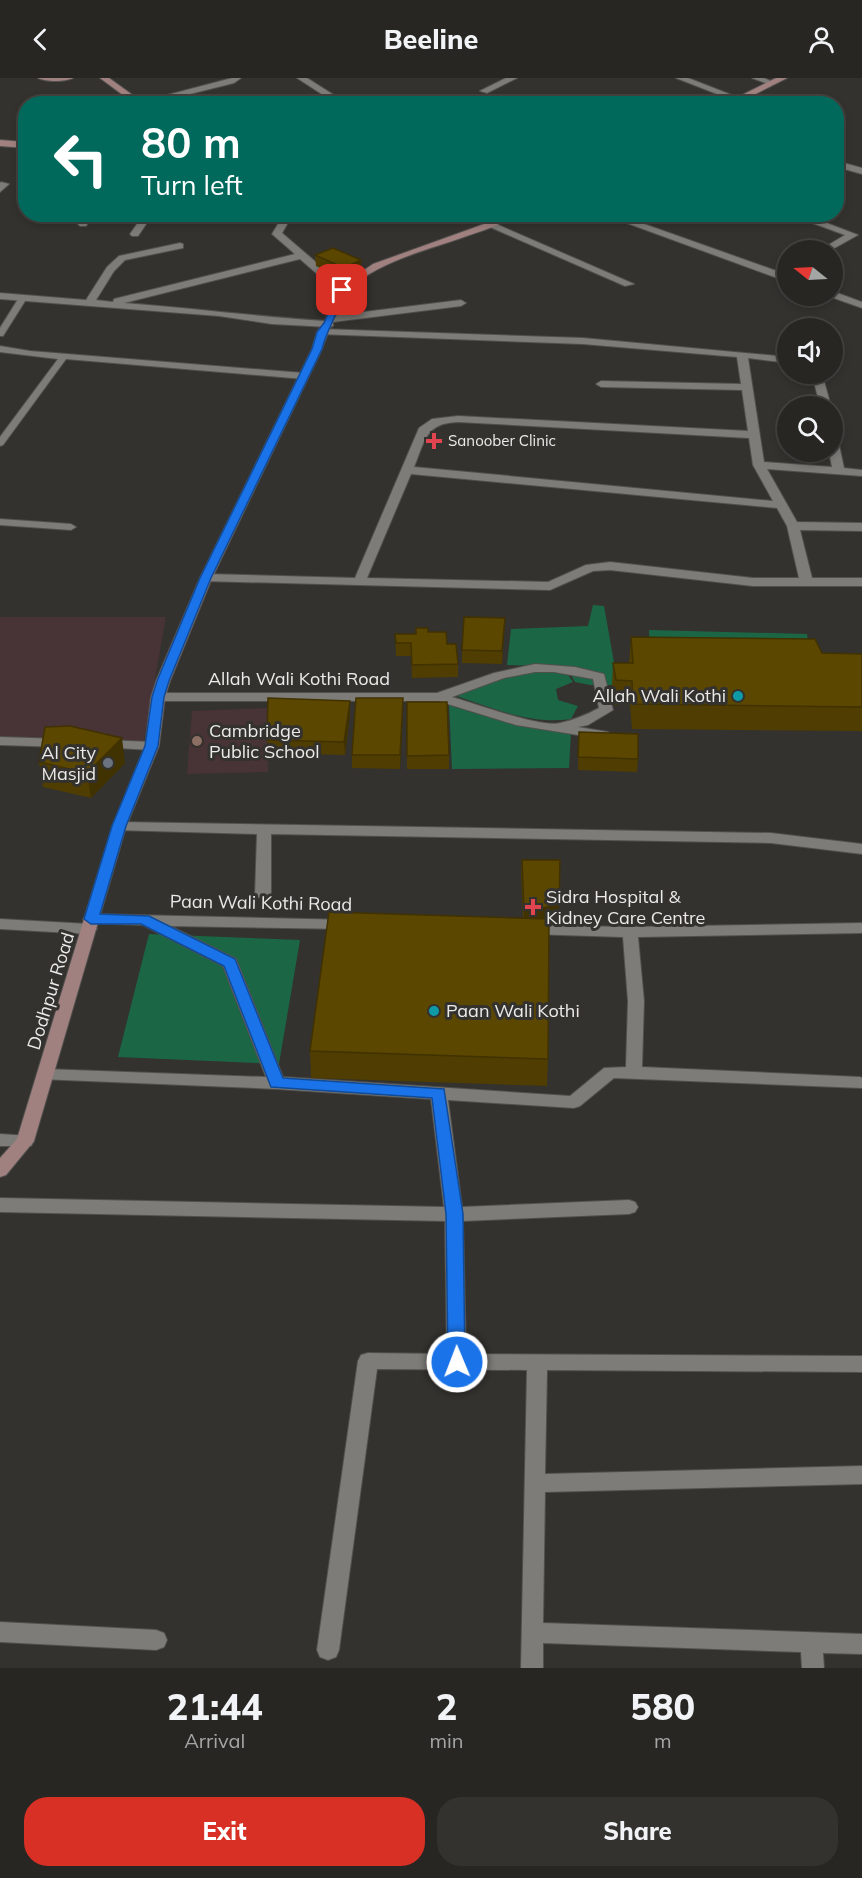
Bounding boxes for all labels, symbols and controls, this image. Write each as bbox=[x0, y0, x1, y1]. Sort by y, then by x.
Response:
text: Beeline bbox=[384, 22, 478, 56]
icon: back bbox=[24, 23, 57, 56]
icon: person bbox=[805, 23, 838, 56]
text: 80 m bbox=[141, 116, 241, 169]
icon: left bbox=[42, 120, 120, 198]
text: Turn left bbox=[141, 168, 243, 202]
north arrow bbox=[777, 240, 843, 306]
map controls bbox=[777, 240, 843, 462]
pin bbox=[316, 264, 367, 315]
icon: arrive bbox=[325, 273, 358, 306]
button: sound bbox=[777, 318, 843, 384]
button: search bbox=[777, 396, 843, 462]
place label: Sanoober Clinic bbox=[448, 431, 556, 450]
marker: Sanoober Clinic bbox=[425, 432, 443, 450]
street label: Allah Wali Kothi Road bbox=[208, 667, 390, 690]
place label: Allah Wali Kothi bbox=[593, 684, 726, 707]
marker: Allah Wali Kothi bbox=[731, 689, 745, 703]
place label: Cambridge Public School bbox=[209, 719, 319, 763]
marker: Cambridge Public School bbox=[190, 734, 204, 748]
place label: Al City Masjid bbox=[41, 741, 96, 785]
marker: Al City Masjid bbox=[101, 756, 115, 770]
place label: Sidra Hospital & Kidney Care Centre bbox=[546, 885, 705, 929]
street label: Paan Wali Kothi Road bbox=[170, 889, 352, 916]
marker: Sidra Hospital & Kidney Care Centre bbox=[524, 898, 542, 916]
street label: Dodhpur Road bbox=[22, 929, 79, 1052]
place label: Paan Wali Kothi bbox=[446, 999, 580, 1022]
marker: Paan Wali Kothi bbox=[427, 1004, 441, 1018]
position arrow bbox=[425, 1330, 489, 1394]
text: 21:44 bbox=[167, 1684, 263, 1729]
text: 2 bbox=[436, 1684, 457, 1729]
text: 580 bbox=[630, 1684, 695, 1729]
text: Arrival bbox=[184, 1728, 245, 1753]
text: min bbox=[429, 1728, 464, 1753]
text: m bbox=[654, 1728, 672, 1753]
button: Exit bbox=[24, 1797, 425, 1866]
button: Share bbox=[437, 1797, 838, 1866]

